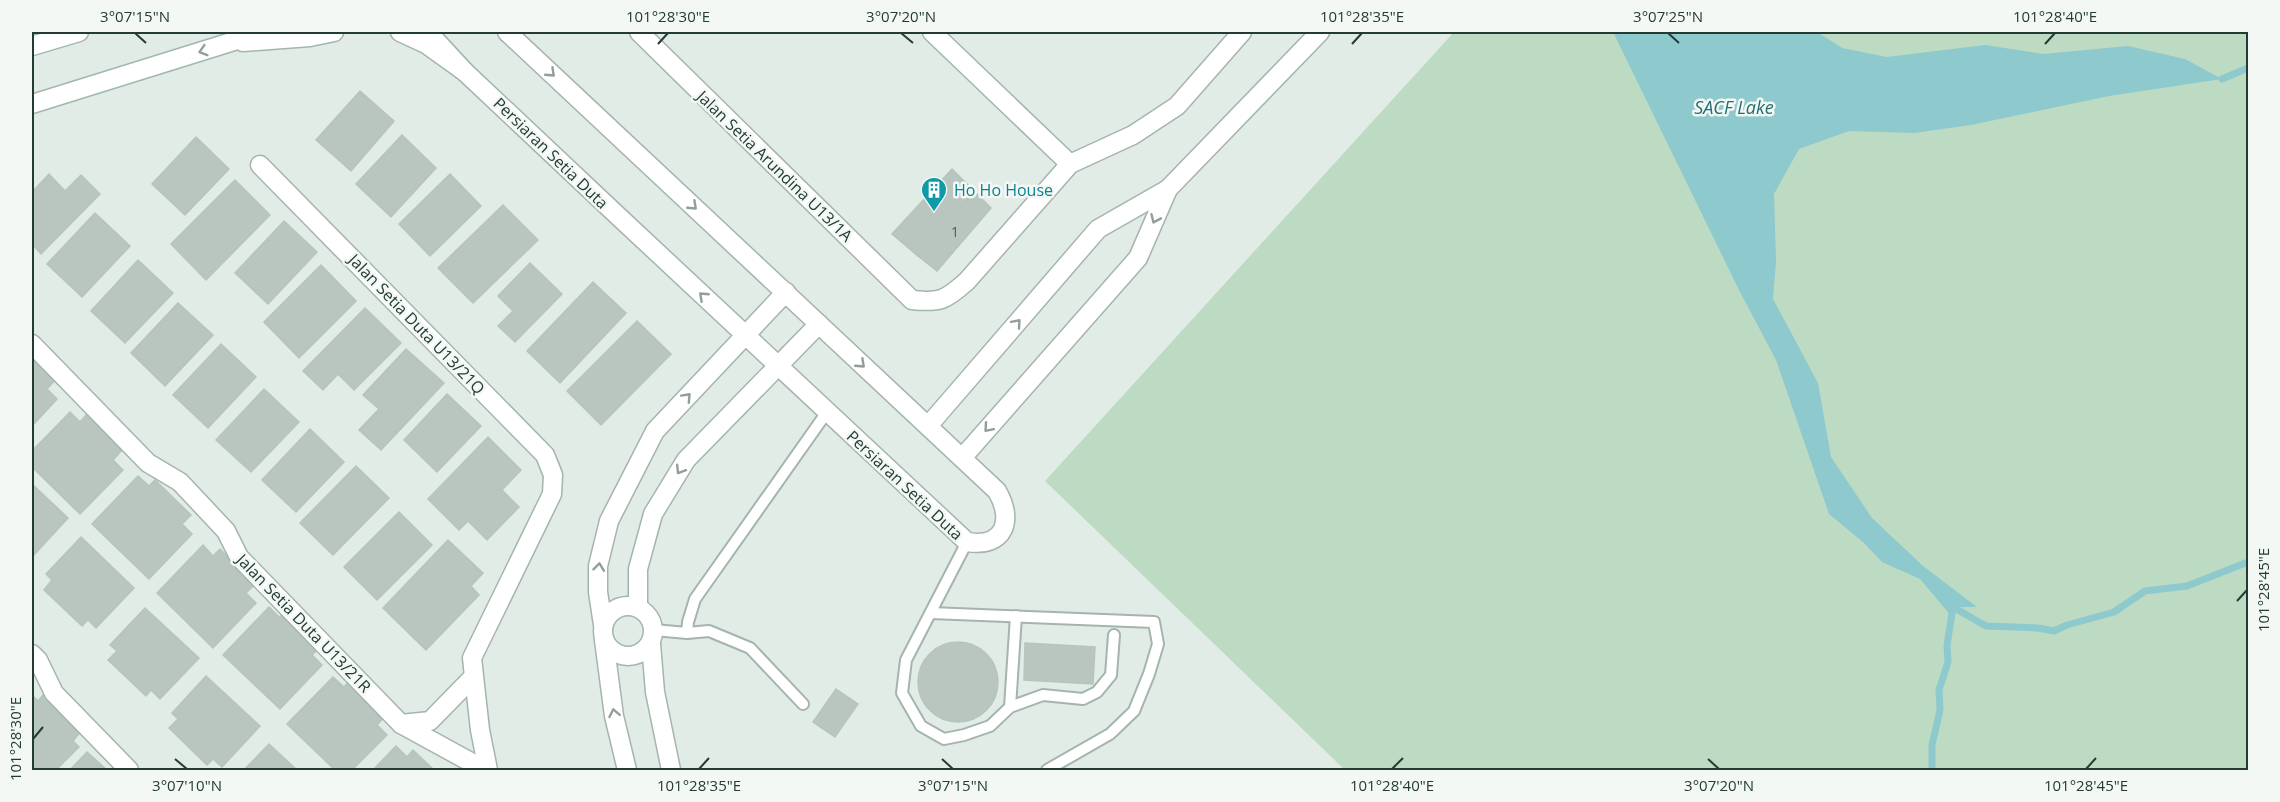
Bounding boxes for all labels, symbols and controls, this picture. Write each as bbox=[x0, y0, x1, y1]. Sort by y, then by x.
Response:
text: 3°07'15"N bbox=[100, 6, 170, 26]
text: 101°28'30"E bbox=[626, 6, 710, 26]
text: 3°07'20"N bbox=[866, 6, 936, 26]
text: 101°28'35"E bbox=[1320, 6, 1404, 26]
text: 3°07'25"N bbox=[1633, 6, 1703, 26]
text: 101°28'40"E bbox=[2013, 6, 2097, 26]
one-way arrow bbox=[198, 44, 209, 56]
one-way arrow bbox=[544, 66, 555, 77]
street label: Jalan Setia Arundina U13/1A bbox=[691, 84, 858, 247]
street label: Persiaran Setia Duta bbox=[489, 92, 613, 214]
water label: SACF Lake bbox=[1694, 95, 1774, 119]
building icon: Ho Ho House bbox=[919, 175, 949, 213]
place label: Ho Ho House bbox=[954, 179, 1053, 201]
one-way arrow bbox=[687, 199, 697, 210]
one-way arrow bbox=[1150, 213, 1162, 224]
house number: 1 bbox=[951, 222, 959, 241]
street label: Jalan Setia Duta U13/21Q bbox=[343, 248, 490, 399]
one-way arrow bbox=[699, 292, 710, 303]
one-way arrow bbox=[1010, 319, 1021, 330]
one-way arrow bbox=[854, 356, 865, 367]
one-way arrow bbox=[680, 393, 691, 404]
one-way arrow bbox=[984, 421, 995, 432]
street label: Persiaran Setia Duta bbox=[842, 425, 968, 545]
one-way arrow bbox=[676, 464, 688, 474]
street label: Jalan Setia Duta U13/21R bbox=[231, 547, 376, 697]
text: 101°28'45"E bbox=[2253, 548, 2273, 632]
one-way arrow bbox=[592, 562, 605, 572]
text: 101°28'30"E bbox=[5, 697, 25, 781]
one-way arrow bbox=[608, 709, 621, 719]
text: 3°07'10"N bbox=[152, 775, 222, 795]
text: 101°28'35"E bbox=[657, 775, 741, 795]
text: 3°07'15"N bbox=[918, 775, 988, 795]
text: 101°28'40"E bbox=[1350, 775, 1434, 795]
text: 3°07'20"N bbox=[1684, 775, 1754, 795]
text: 101°28'45"E bbox=[2044, 775, 2128, 795]

